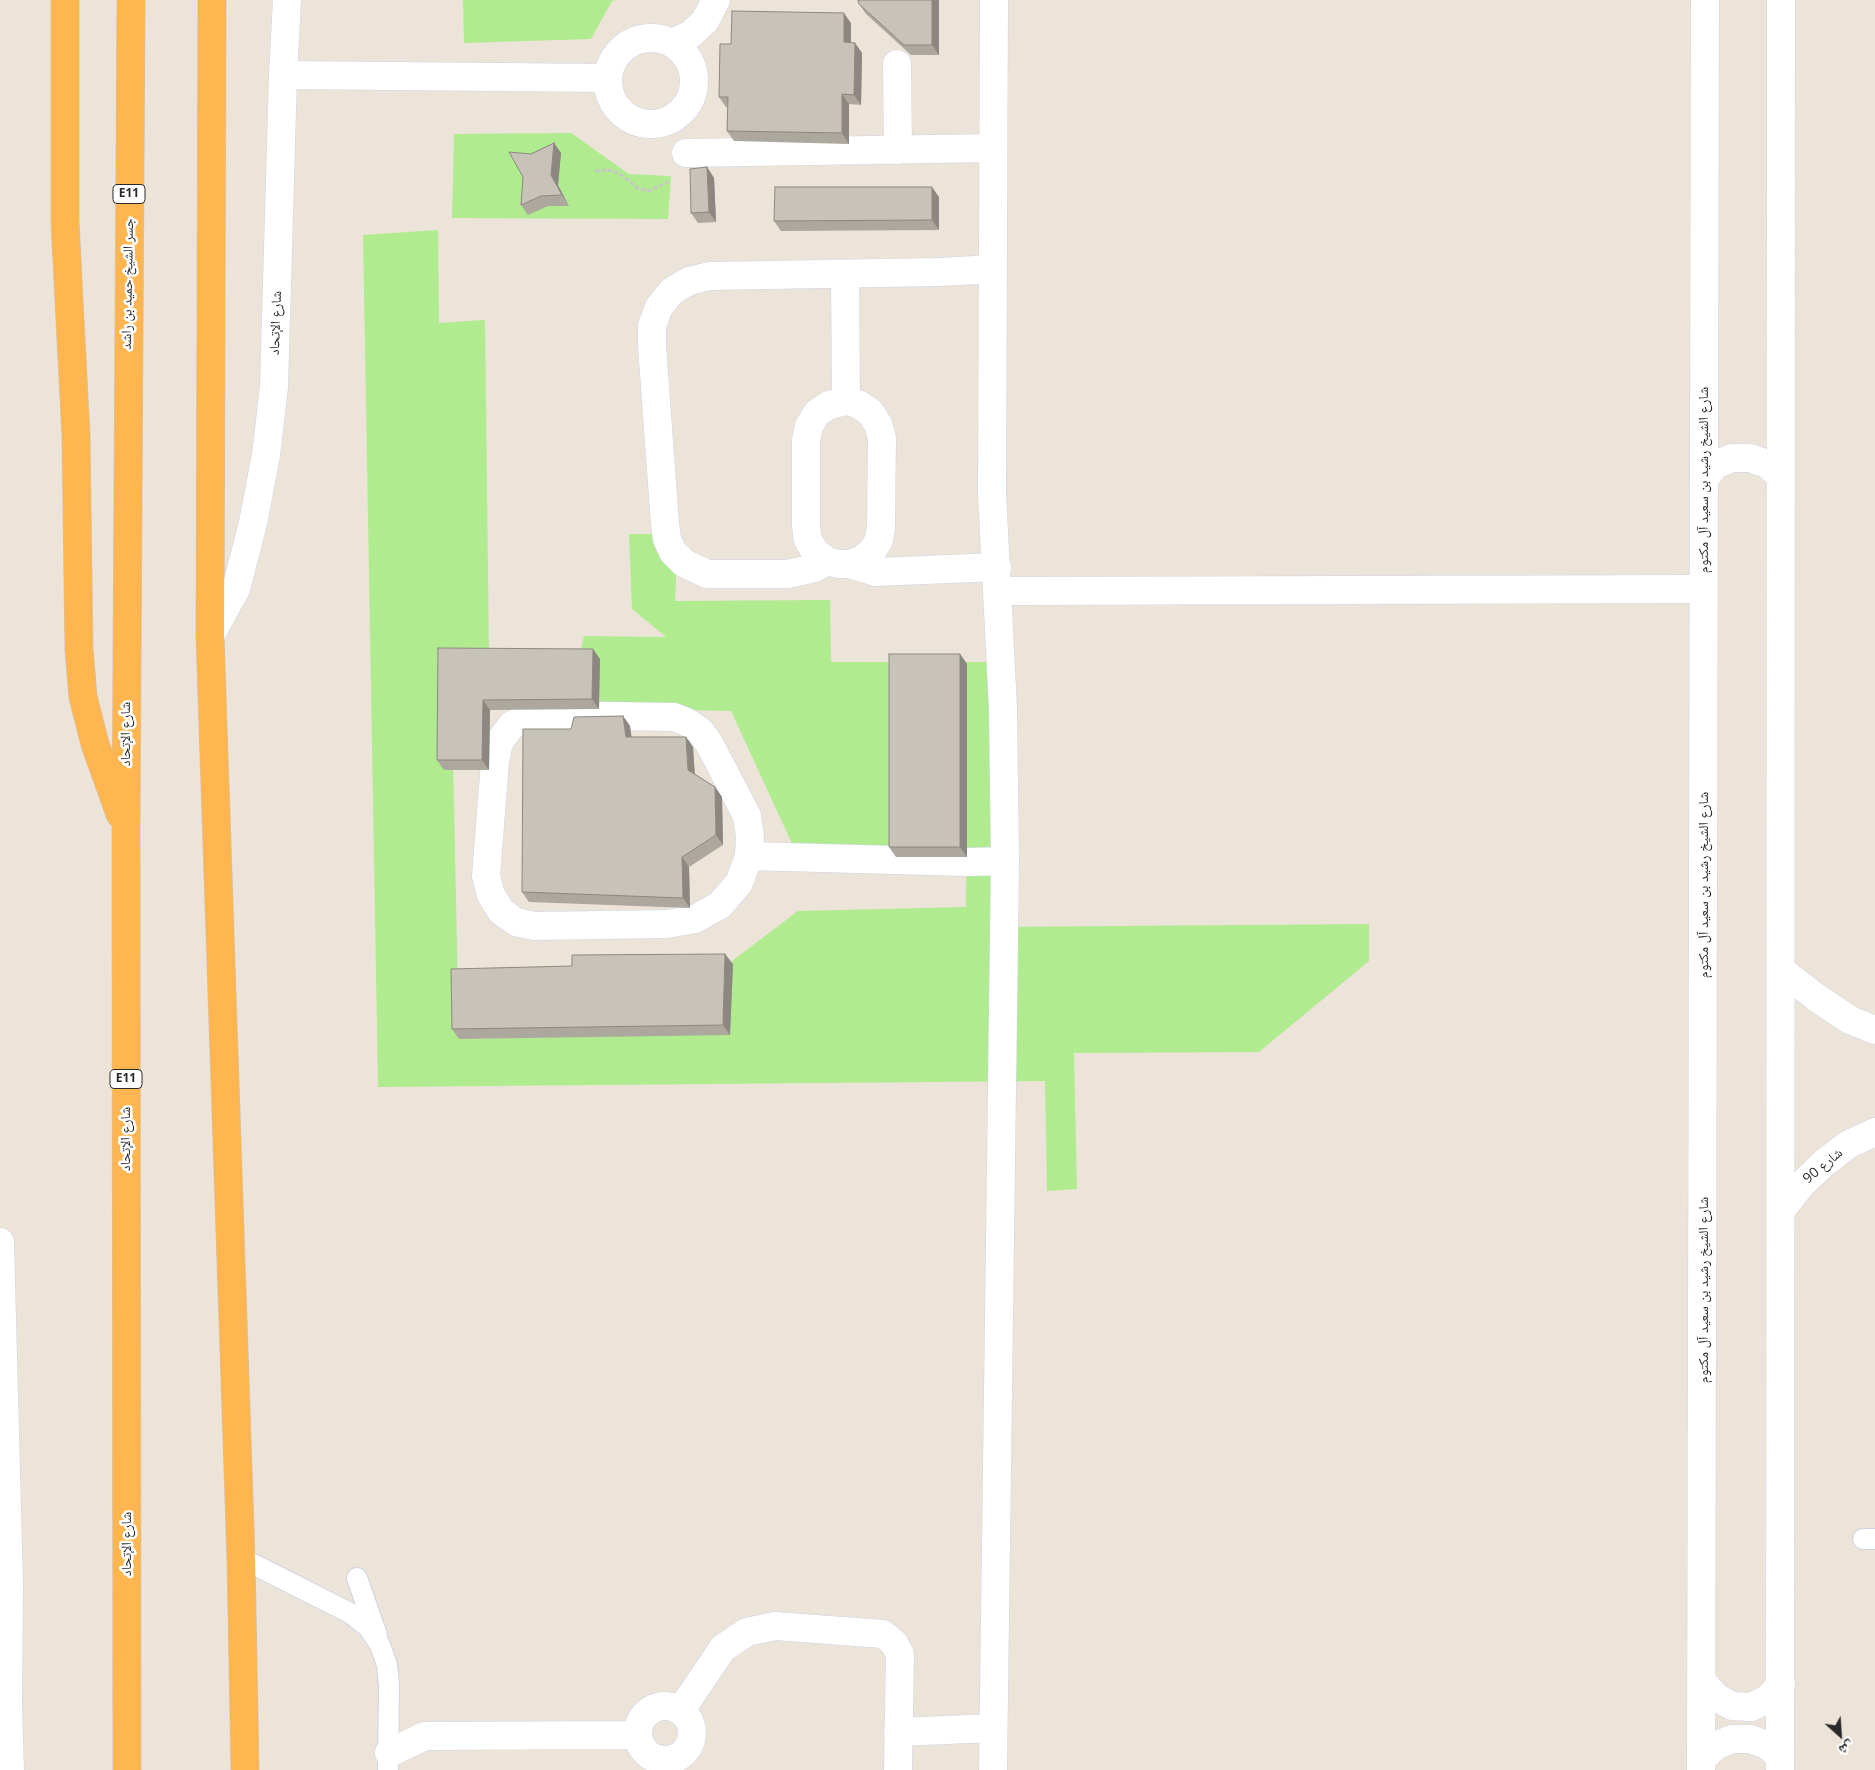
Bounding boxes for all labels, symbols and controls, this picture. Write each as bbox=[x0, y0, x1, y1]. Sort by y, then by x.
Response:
road number: E11 bbox=[113, 184, 145, 203]
street label: جسر الشيخ حميد بن راشد bbox=[118, 218, 138, 350]
street label: شارع الإتحاد bbox=[266, 291, 286, 355]
street label: شارع الشيخ رشيد بن سعيد آل مكتوم bbox=[1696, 387, 1712, 573]
street label: شارع الإتحاد bbox=[118, 702, 134, 766]
street label: شارع الشيخ رشيد بن سعيد آل مكتوم bbox=[1696, 792, 1712, 978]
road number: E11 bbox=[110, 1070, 142, 1088]
street label: شارع الإتحاد bbox=[118, 1107, 134, 1171]
street label: شارع 90 bbox=[1800, 1145, 1846, 1187]
street label: شارع الشيخ رشيد بن سعيد آل مكتوم bbox=[1696, 1197, 1712, 1383]
street label: شارع الإتحاد bbox=[119, 1512, 135, 1576]
north arrow bbox=[1815, 1710, 1865, 1760]
text: ش bbox=[1836, 1737, 1858, 1761]

